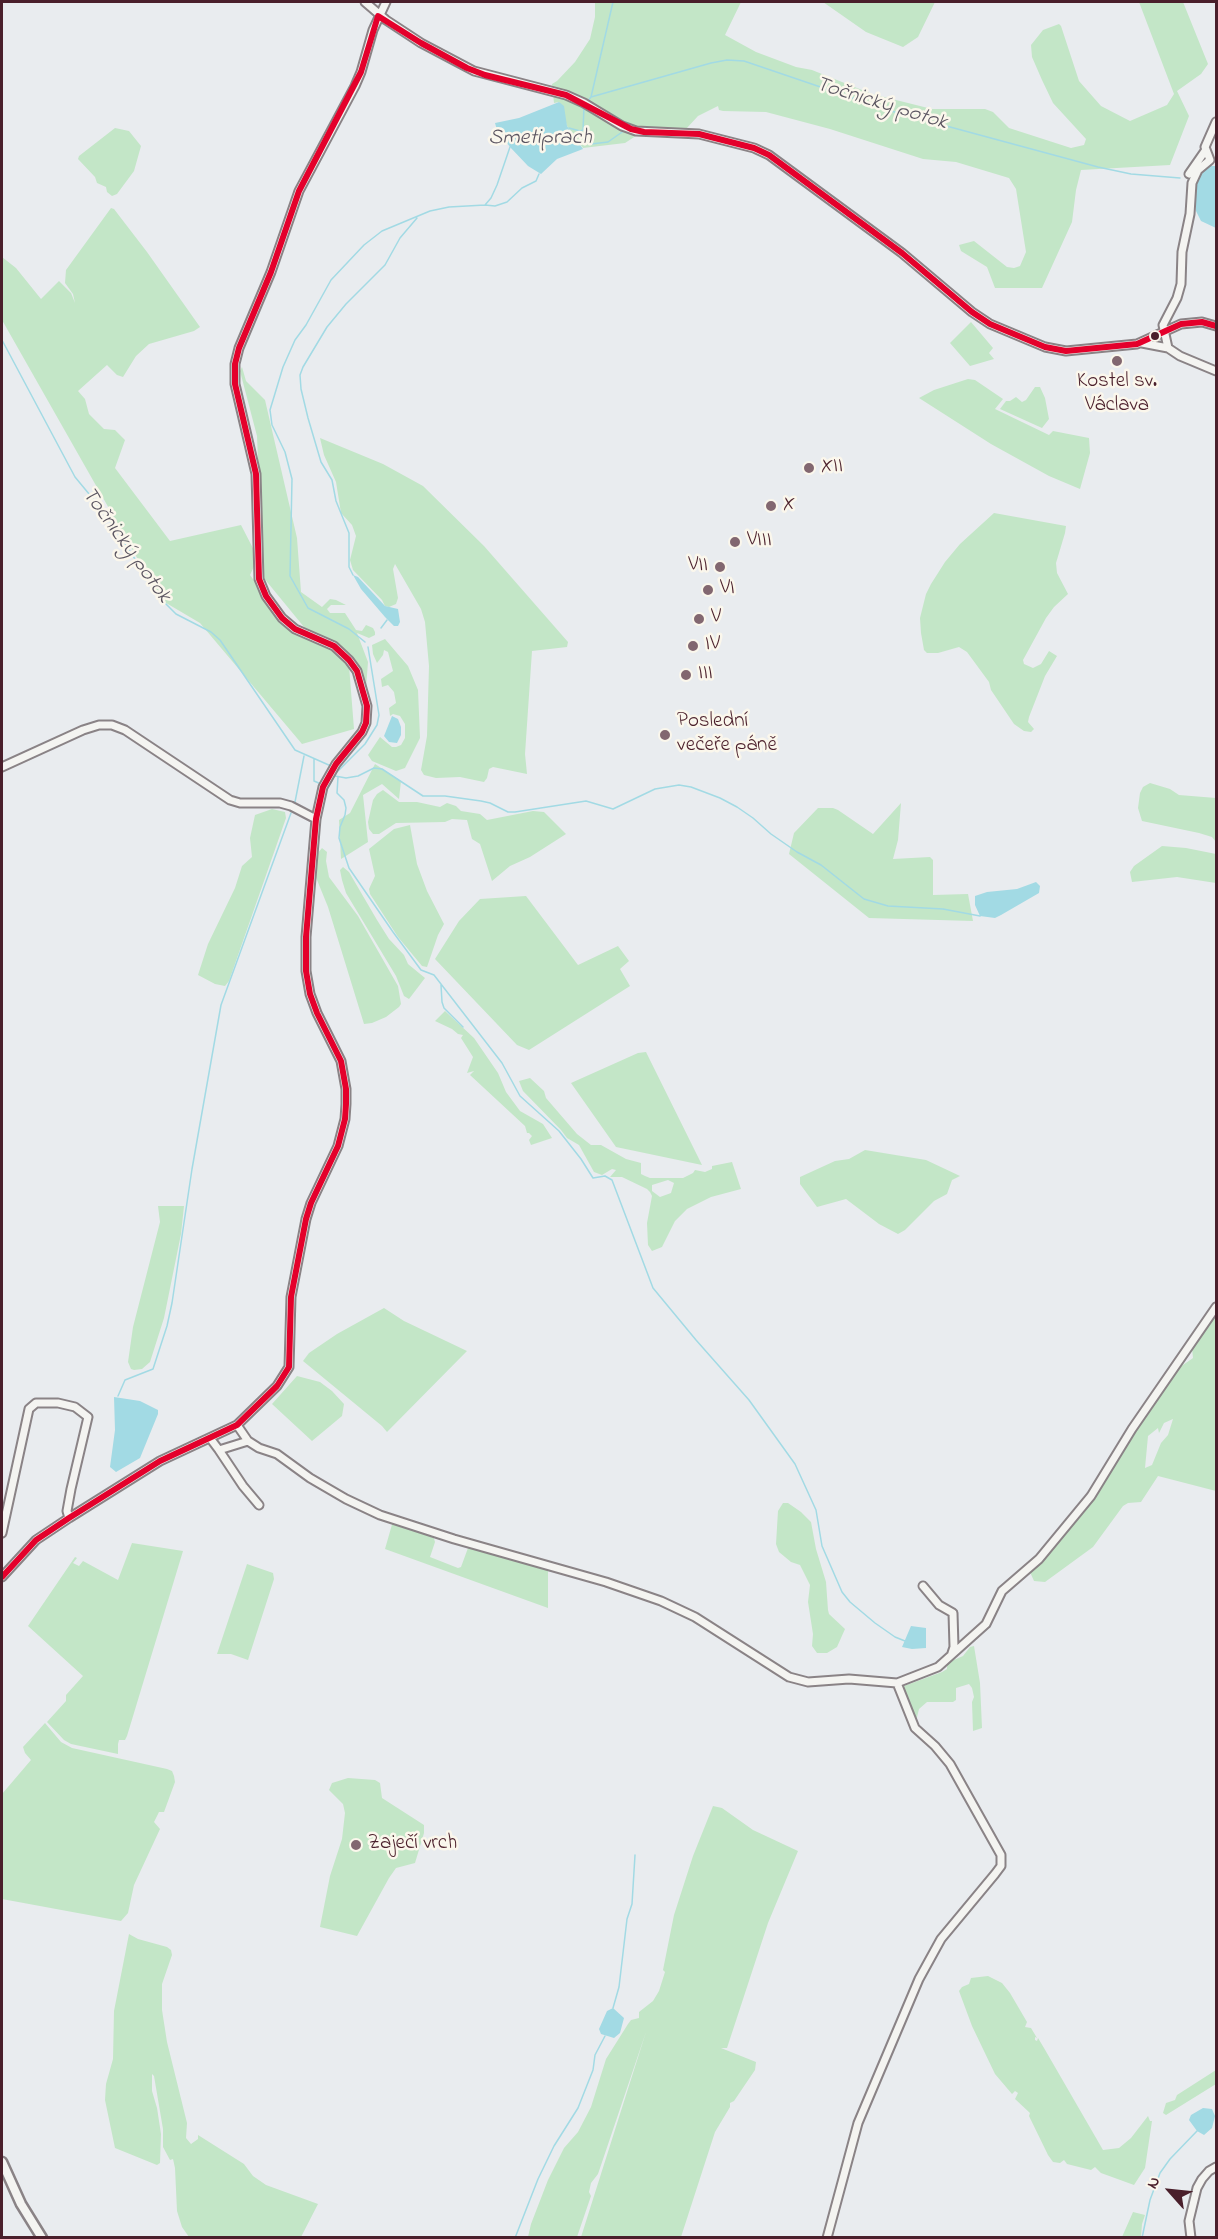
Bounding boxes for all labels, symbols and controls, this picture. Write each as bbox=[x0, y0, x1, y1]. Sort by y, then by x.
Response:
water label: Točnický potok bbox=[812, 72, 950, 138]
water label: Smetiprach bbox=[488, 126, 592, 152]
unlabelled marker bbox=[1149, 330, 1161, 342]
marker: Kostel sv. Václava bbox=[1110, 354, 1124, 368]
place label: Kostel sv. Václava bbox=[1077, 370, 1157, 420]
place label: XII bbox=[821, 455, 843, 481]
marker: XII bbox=[802, 461, 816, 475]
water label: Točnický potok bbox=[74, 483, 176, 609]
place label: X bbox=[783, 493, 795, 519]
marker: X bbox=[764, 499, 778, 513]
place label: VIII bbox=[747, 529, 772, 555]
marker: VIII bbox=[728, 535, 742, 549]
place label: VII bbox=[688, 554, 708, 580]
marker: VII bbox=[713, 560, 727, 574]
place label: VI bbox=[720, 577, 735, 603]
marker: VI bbox=[701, 583, 715, 597]
place label: V bbox=[711, 606, 721, 632]
marker: V bbox=[692, 612, 706, 626]
place label: IV bbox=[705, 633, 720, 659]
marker: IV bbox=[686, 639, 700, 653]
place label: III bbox=[698, 662, 713, 688]
marker: III bbox=[679, 668, 693, 682]
place label: Poslední večeře páně bbox=[677, 710, 777, 760]
marker: Poslední večeře páně bbox=[658, 728, 672, 742]
place label: Zaječí vrch bbox=[368, 1832, 457, 1858]
marker: Zaječí vrch bbox=[349, 1838, 363, 1852]
north arrow bbox=[1140, 2161, 1200, 2221]
text: N bbox=[1141, 2173, 1167, 2193]

